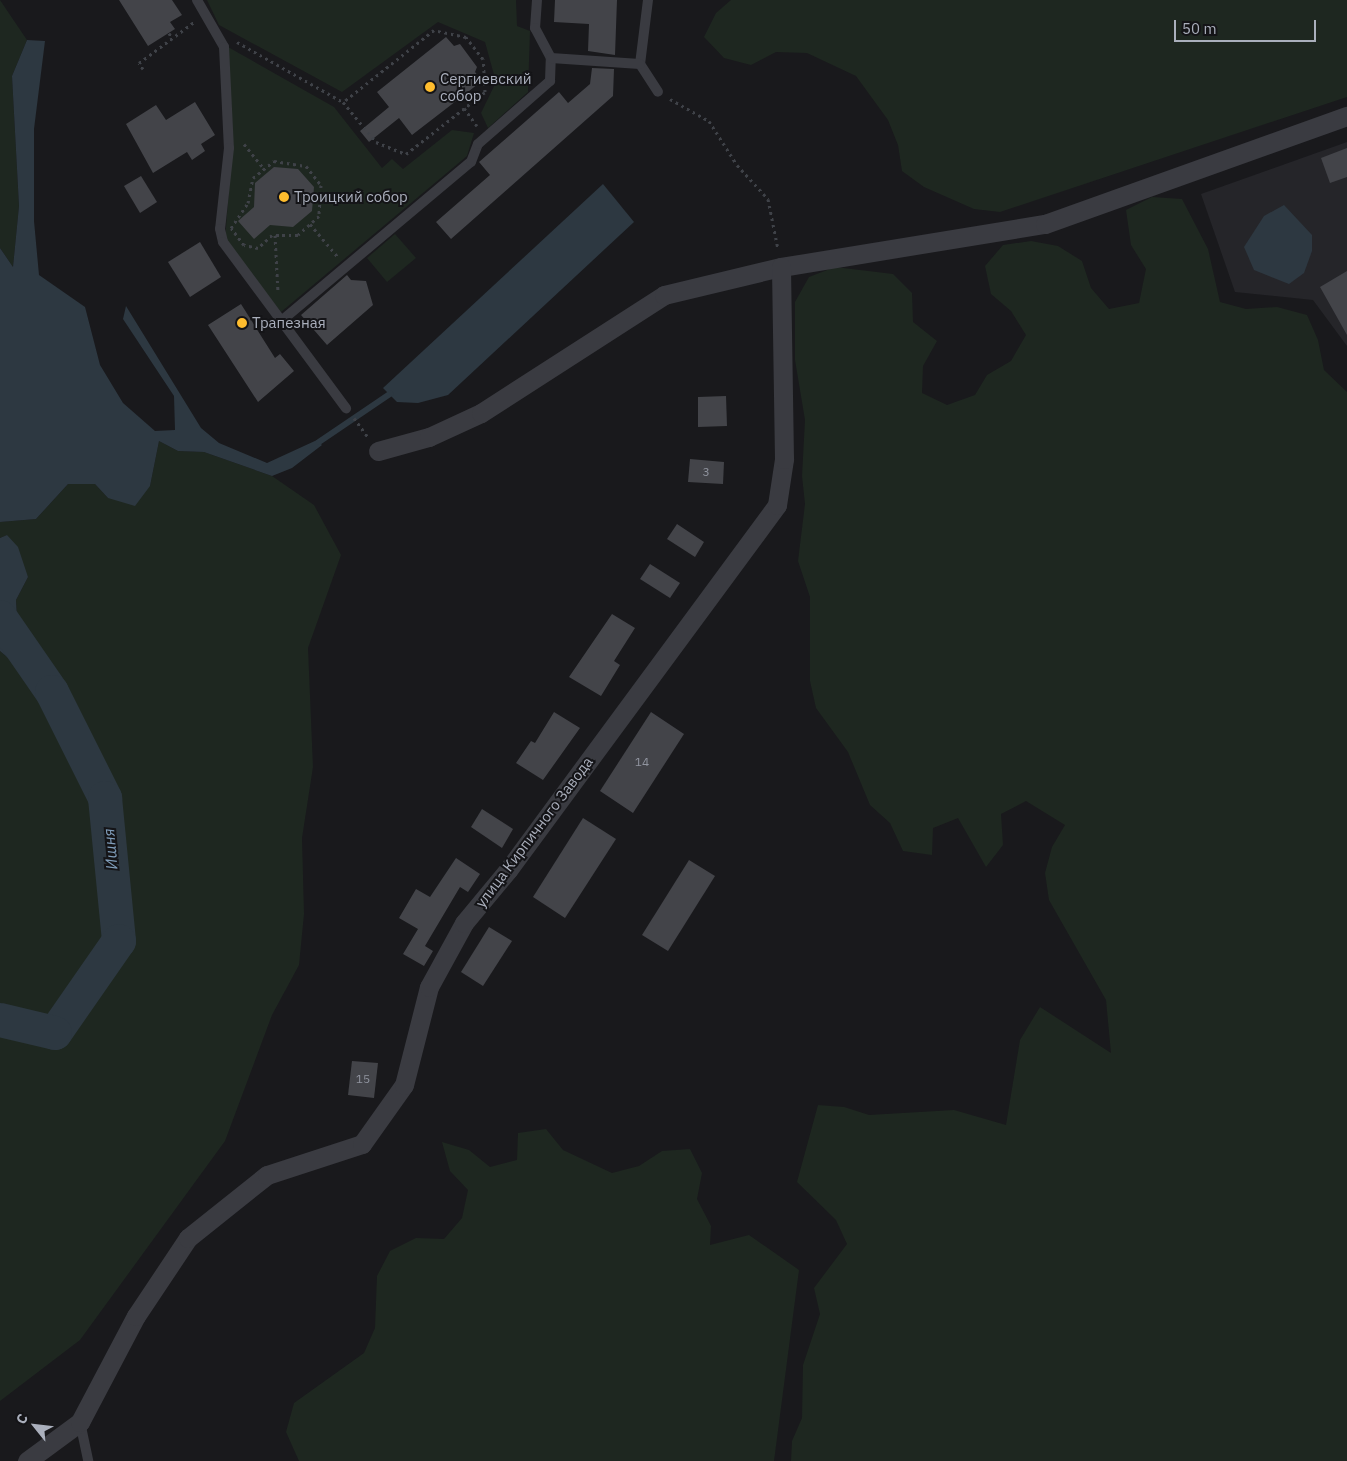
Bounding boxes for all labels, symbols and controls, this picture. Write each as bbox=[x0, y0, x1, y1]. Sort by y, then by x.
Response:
scale bar bbox=[1177, 10, 1320, 42]
text: 50 m bbox=[1182, 19, 1217, 38]
place label: Сергиевский собор bbox=[440, 69, 532, 104]
marker: Сергиевский собор bbox=[424, 81, 436, 93]
place label: Троицкий собор bbox=[294, 188, 408, 206]
marker: Троицкий собор bbox=[278, 191, 290, 203]
place label: Трапезная bbox=[252, 314, 326, 332]
marker: Трапезная bbox=[236, 317, 248, 329]
house number: 3 bbox=[702, 465, 710, 479]
street label: улица Кирпичного Завода bbox=[471, 753, 597, 911]
house number: 14 bbox=[635, 755, 649, 769]
water label: Ишня bbox=[99, 827, 121, 871]
house number: 15 bbox=[356, 1072, 370, 1086]
north arrow bbox=[10, 1401, 60, 1451]
text: С bbox=[12, 1410, 32, 1427]

